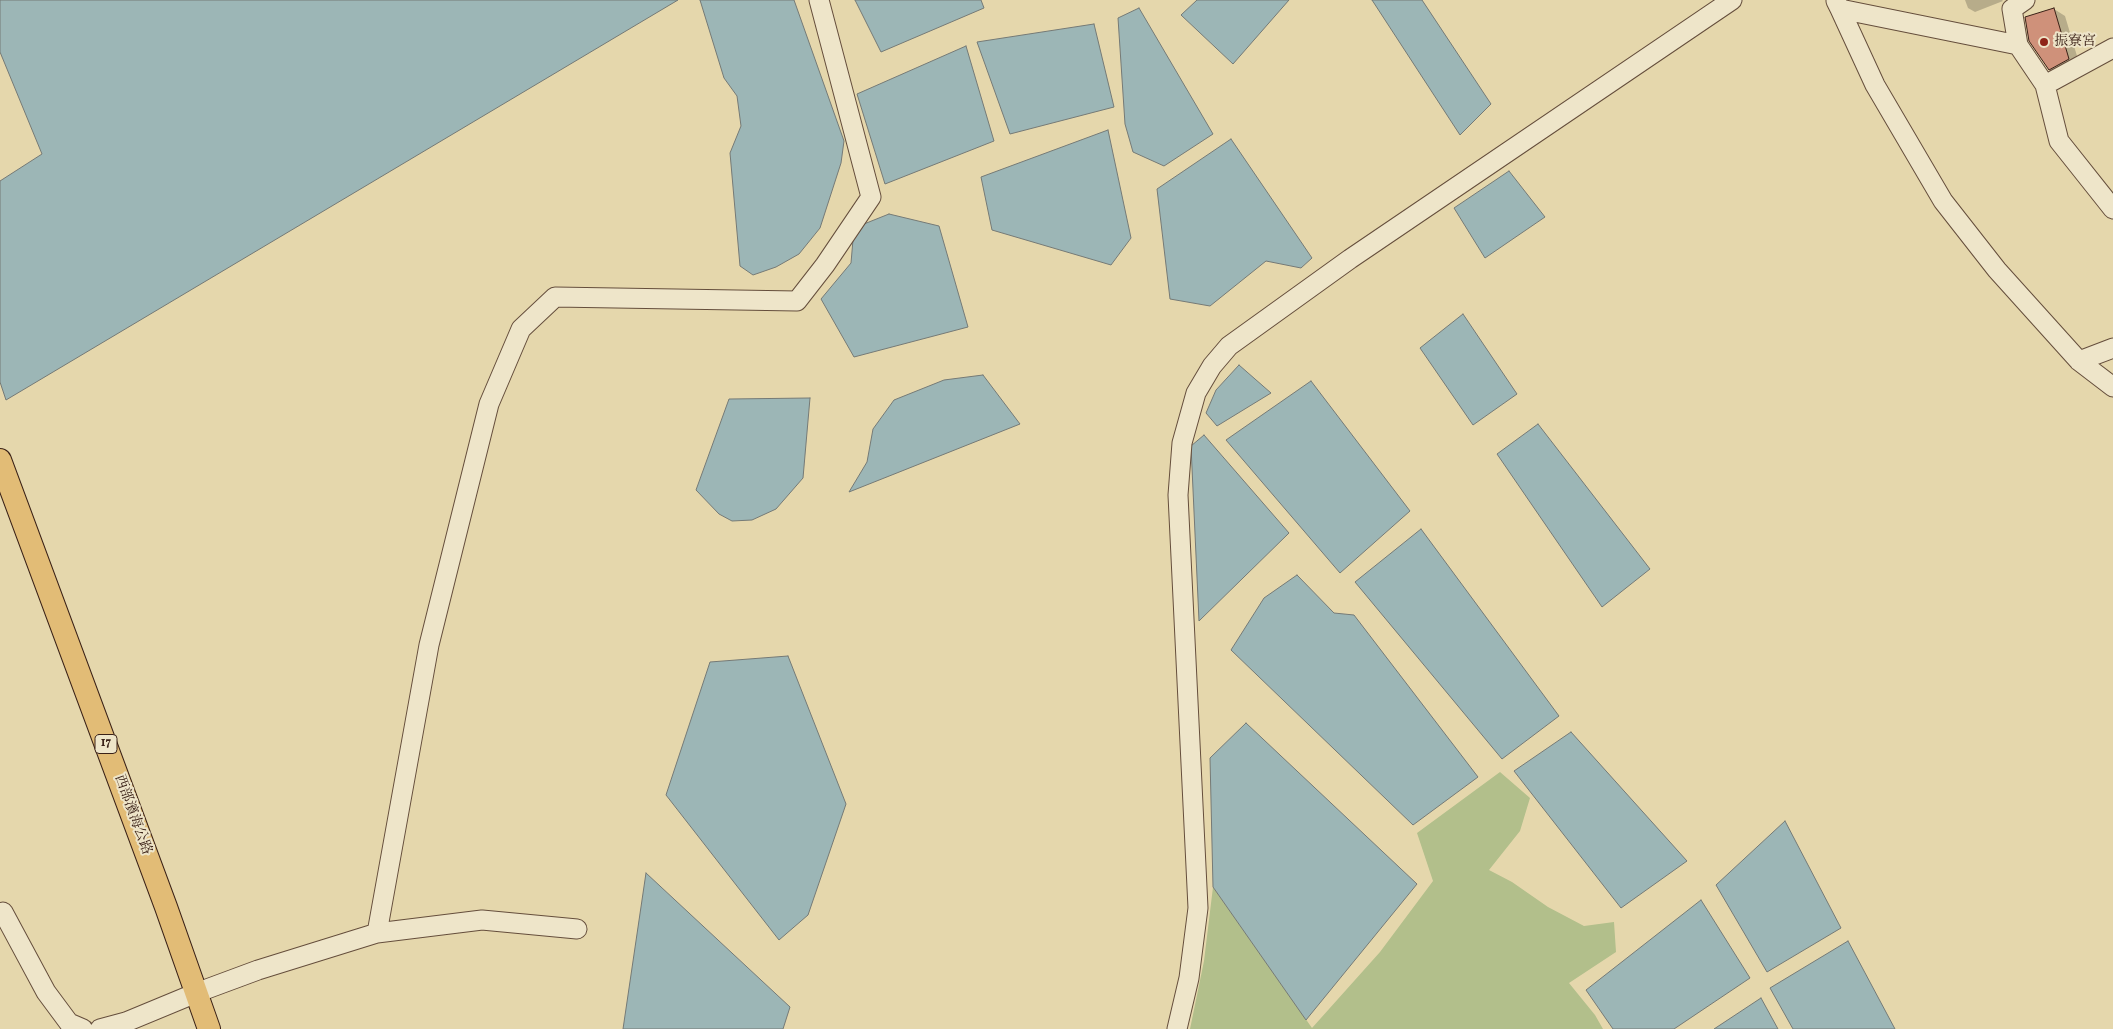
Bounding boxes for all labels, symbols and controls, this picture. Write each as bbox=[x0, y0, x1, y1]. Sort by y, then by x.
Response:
place label: 振寮宮 bbox=[2054, 34, 2096, 50]
marker: 振寮宮 bbox=[2038, 36, 2050, 48]
road number: 17 bbox=[95, 734, 117, 754]
street label: 西部濱海公路 bbox=[110, 773, 154, 857]

